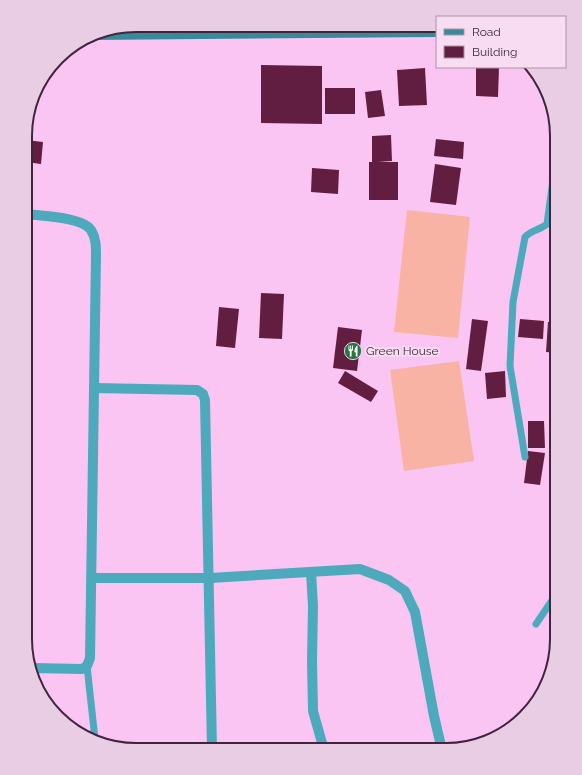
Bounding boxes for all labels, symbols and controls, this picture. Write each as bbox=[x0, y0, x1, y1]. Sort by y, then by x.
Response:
legend bbox=[436, 16, 566, 68]
text: Road bbox=[472, 25, 501, 39]
text: Building bbox=[472, 45, 518, 59]
restaurant icon: Green House bbox=[343, 341, 363, 361]
place label: Green House bbox=[366, 344, 439, 358]

